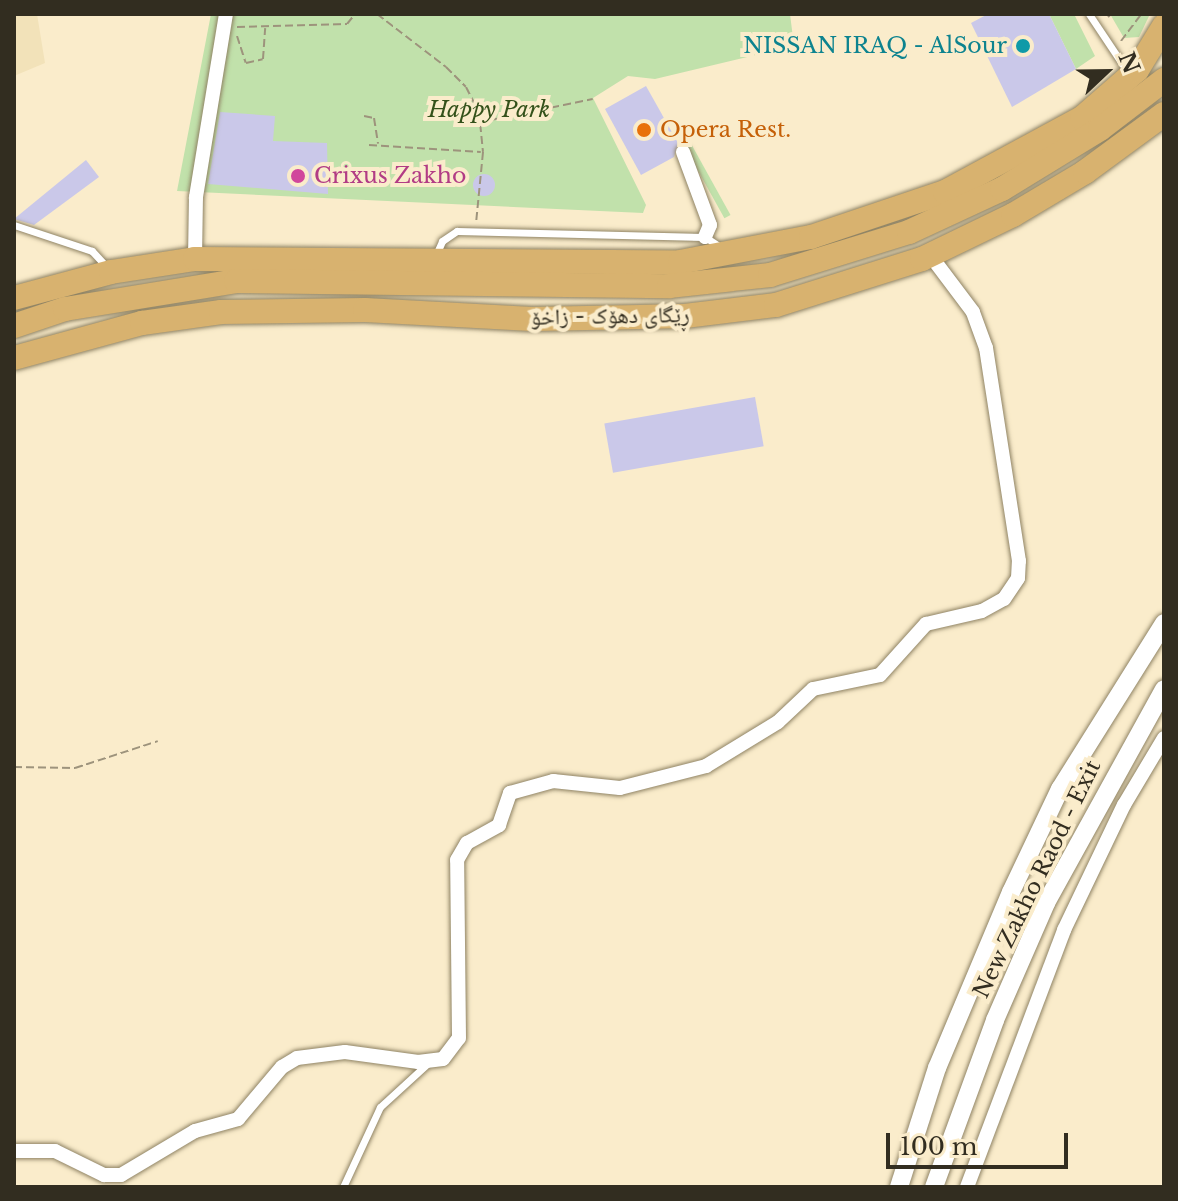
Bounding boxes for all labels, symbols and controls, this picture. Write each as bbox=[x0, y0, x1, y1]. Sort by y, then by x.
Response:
north arrow bbox=[1066, 32, 1146, 112]
place label: NISSAN IRAQ - AlSour bbox=[742, 33, 1007, 59]
marker: NISSAN IRAQ - AlSour bbox=[1014, 37, 1032, 55]
text: N bbox=[1112, 48, 1145, 77]
park label: Happy Park bbox=[428, 97, 550, 123]
place label: Opera Rest. bbox=[660, 117, 791, 143]
marker: Opera Rest. bbox=[635, 121, 653, 139]
place label: Crixus Zakho bbox=[314, 163, 466, 189]
marker: Crixus Zakho bbox=[289, 167, 307, 185]
street label: ڕێگای دهۆک - زاخۆ bbox=[530, 301, 690, 331]
street label: New Zakho Raod - Exit bbox=[968, 756, 1106, 1002]
scale bar bbox=[890, 1117, 1072, 1167]
text: 100 m bbox=[900, 1132, 978, 1161]

